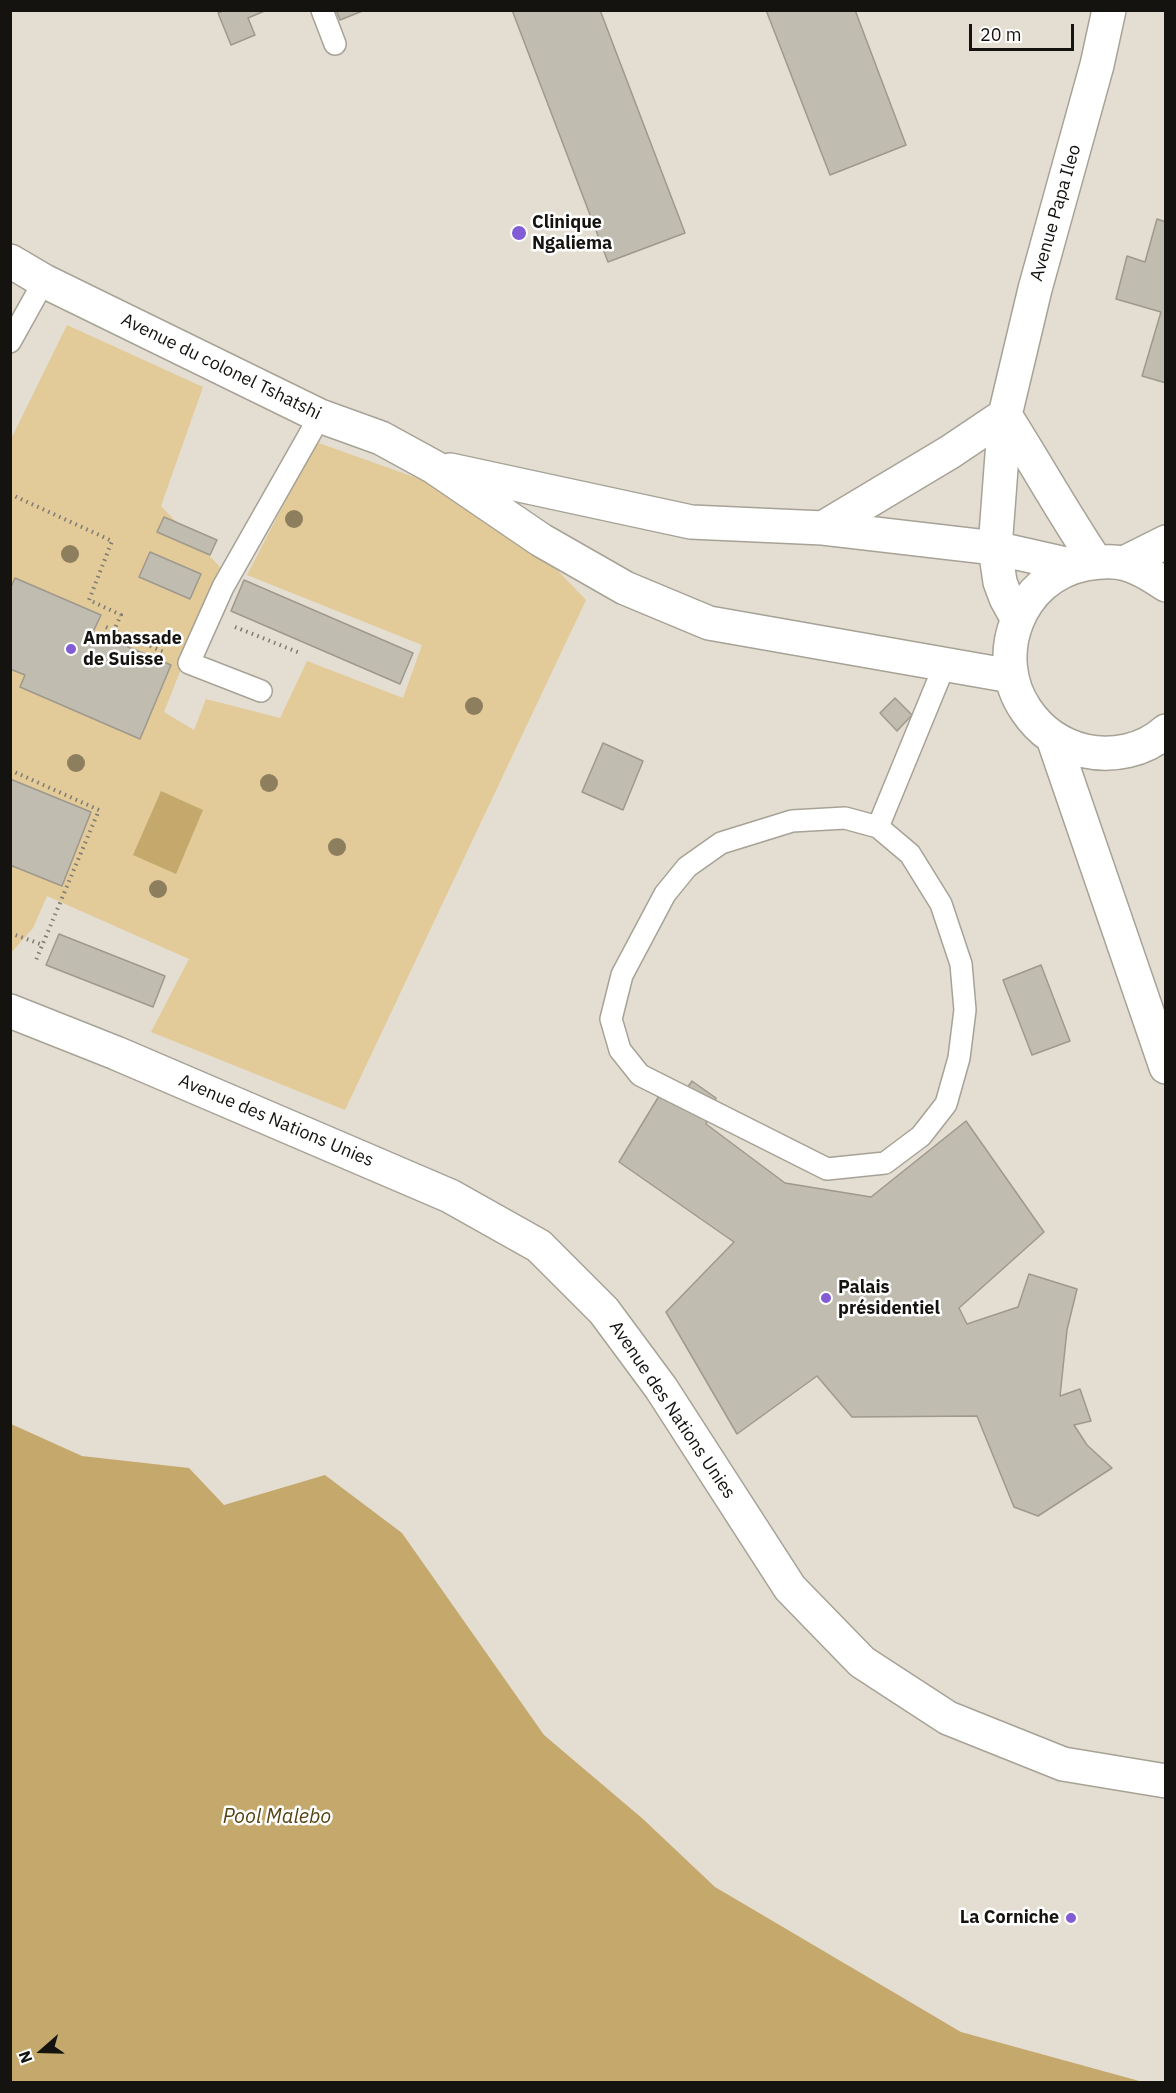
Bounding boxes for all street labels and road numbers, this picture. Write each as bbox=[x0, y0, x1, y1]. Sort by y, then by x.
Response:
street label: Avenue Papa Ileo bbox=[1026, 142, 1086, 284]
street label: Avenue du colonel Tshatshi bbox=[117, 309, 325, 425]
street label: Avenue des Nations Unies bbox=[175, 1070, 377, 1172]
street label: Avenue des Nations Unies bbox=[604, 1317, 740, 1503]

